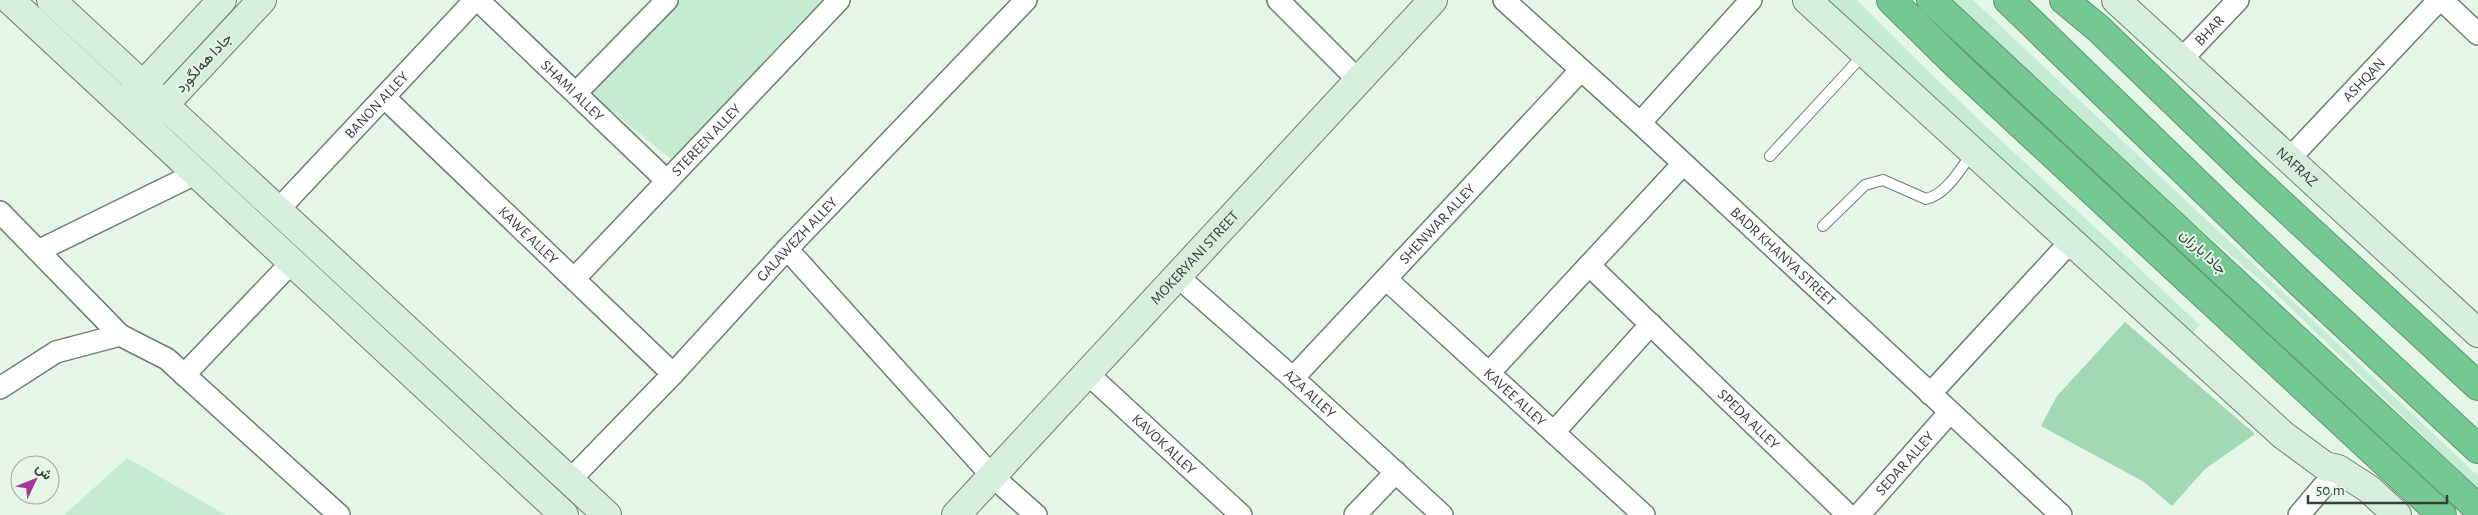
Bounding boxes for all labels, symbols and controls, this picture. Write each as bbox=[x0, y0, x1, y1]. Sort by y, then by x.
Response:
street label: BHAR bbox=[2192, 12, 2227, 48]
street label: جادا هەلگورد bbox=[173, 30, 236, 96]
street label: ASHQAN bbox=[2340, 55, 2388, 105]
street label: SHAMI ALLEY bbox=[538, 57, 607, 124]
street label: BANON ALLEY bbox=[342, 69, 411, 141]
street label: STEREEN ALLEY bbox=[669, 101, 744, 179]
street label: NAFRAZ bbox=[2273, 144, 2321, 189]
street label: SHENWAR ALLEY bbox=[1396, 181, 1478, 267]
street label: GALAWEZH ALLEY bbox=[754, 194, 840, 284]
street label: KAWE ALLEY bbox=[496, 204, 561, 267]
street label: BADR KHANYA STREET bbox=[1728, 204, 1839, 309]
street label: MOKERYANI STREET bbox=[1148, 207, 1242, 307]
street label: جادا بارزان bbox=[2176, 227, 2229, 278]
street label: KAVEE ALLEY bbox=[1481, 365, 1549, 429]
street label: AZA ALLEY bbox=[1281, 366, 1339, 421]
street label: SPEDA ALLEY bbox=[1715, 386, 1782, 452]
street label: KAVOK ALLEY bbox=[1129, 411, 1199, 477]
street label: SEDAR ALLEY bbox=[1873, 428, 1937, 498]
north arrow bbox=[10, 455, 60, 505]
text: ش bbox=[32, 461, 55, 484]
scale bar bbox=[2308, 472, 2447, 504]
text: 50 m bbox=[2316, 483, 2345, 498]

